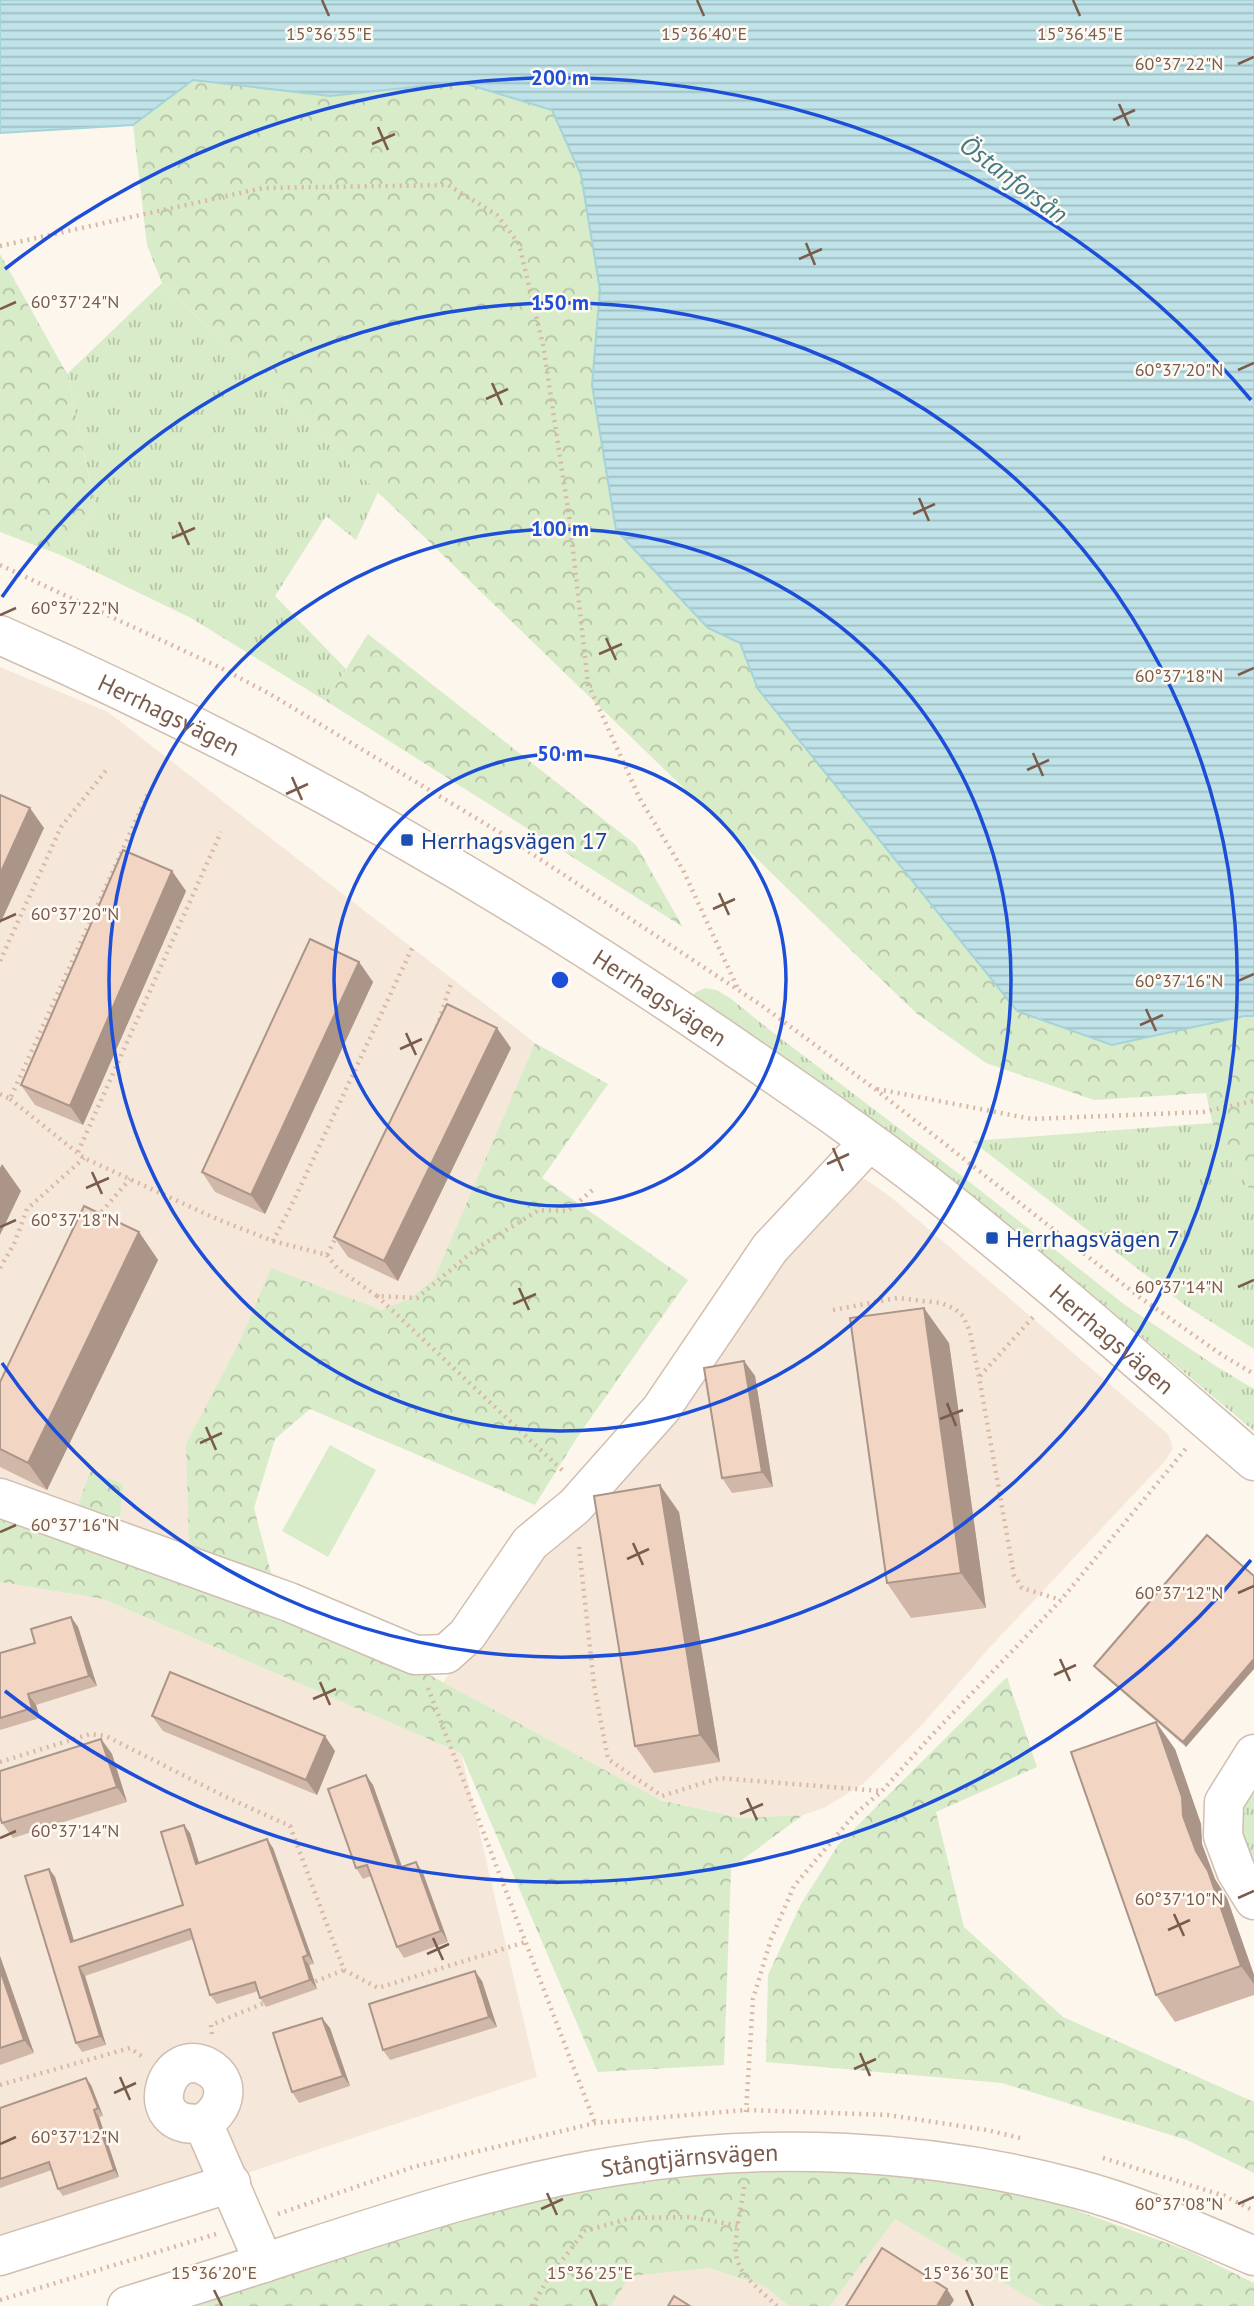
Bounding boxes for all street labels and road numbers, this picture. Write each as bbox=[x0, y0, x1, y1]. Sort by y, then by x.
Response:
street label: Herrhagsvägen bbox=[93, 666, 246, 763]
street label: Herrhagsvägen bbox=[587, 942, 733, 1053]
street label: Herrhagsvägen bbox=[1044, 1277, 1181, 1401]
street label: Stångtjärnsvägen bbox=[598, 2136, 779, 2184]

